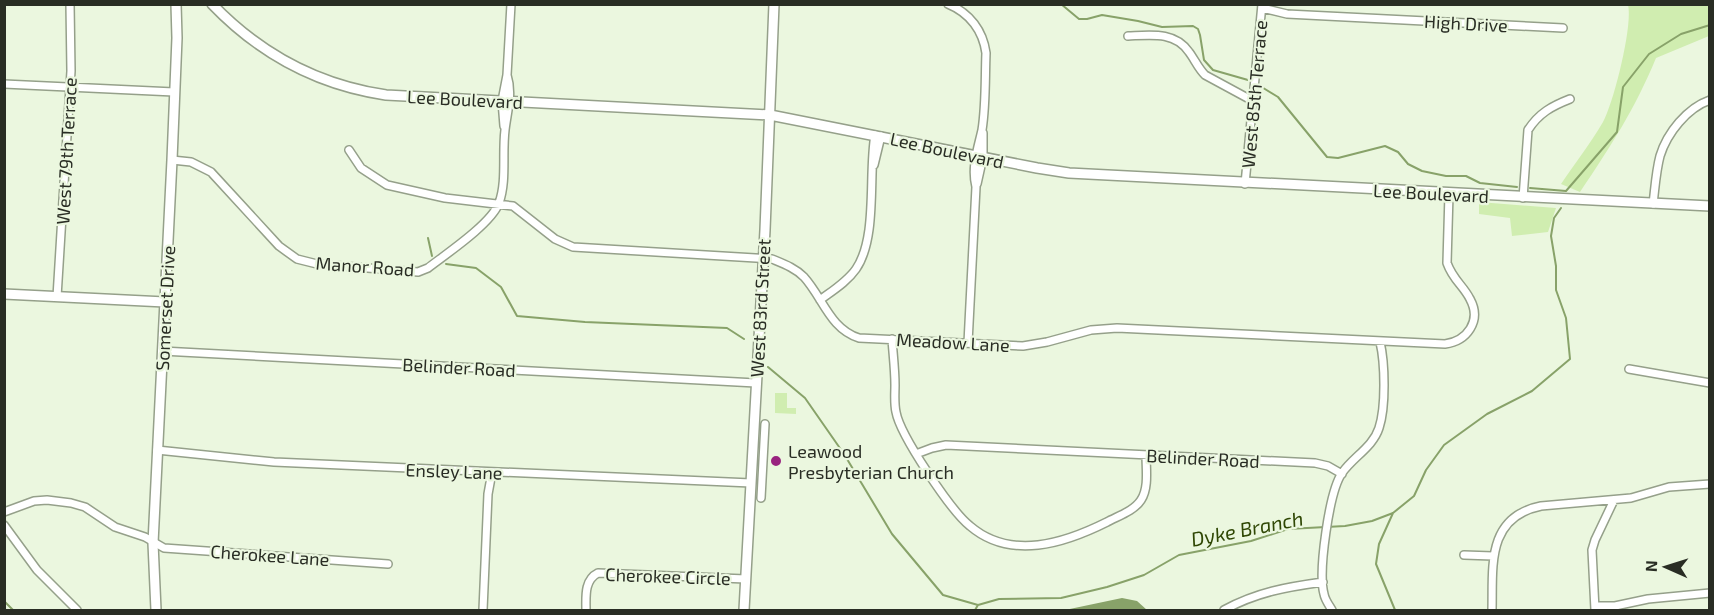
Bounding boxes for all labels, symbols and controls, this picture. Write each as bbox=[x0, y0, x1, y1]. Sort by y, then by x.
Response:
street label: High Drive bbox=[1424, 10, 1508, 36]
street label: West 85th Terrace bbox=[1237, 19, 1271, 169]
street label: West 79th Terrace bbox=[51, 77, 81, 225]
street label: Lee Boulevard bbox=[407, 85, 523, 113]
street label: Lee Boulevard bbox=[888, 127, 1006, 173]
street label: Lee Boulevard bbox=[1373, 179, 1489, 207]
street label: West 83rd Street bbox=[745, 238, 775, 378]
street label: Somerset Drive bbox=[151, 245, 179, 371]
street label: Manor Road bbox=[315, 252, 415, 280]
street label: Meadow Lane bbox=[896, 328, 1010, 356]
street label: Belinder Road bbox=[402, 353, 516, 381]
place label: Leawood Presbyterian Church bbox=[788, 440, 954, 483]
street label: Belinder Road bbox=[1146, 444, 1260, 472]
marker: Leawood Presbyterian Church bbox=[769, 454, 783, 468]
street label: Ensley Lane bbox=[405, 458, 503, 484]
water label: Dyke Branch bbox=[1189, 505, 1305, 552]
north arrow bbox=[1636, 537, 1696, 597]
street label: Cherokee Lane bbox=[210, 540, 330, 570]
text: N bbox=[1641, 560, 1660, 572]
street label: Cherokee Circle bbox=[605, 563, 731, 589]

